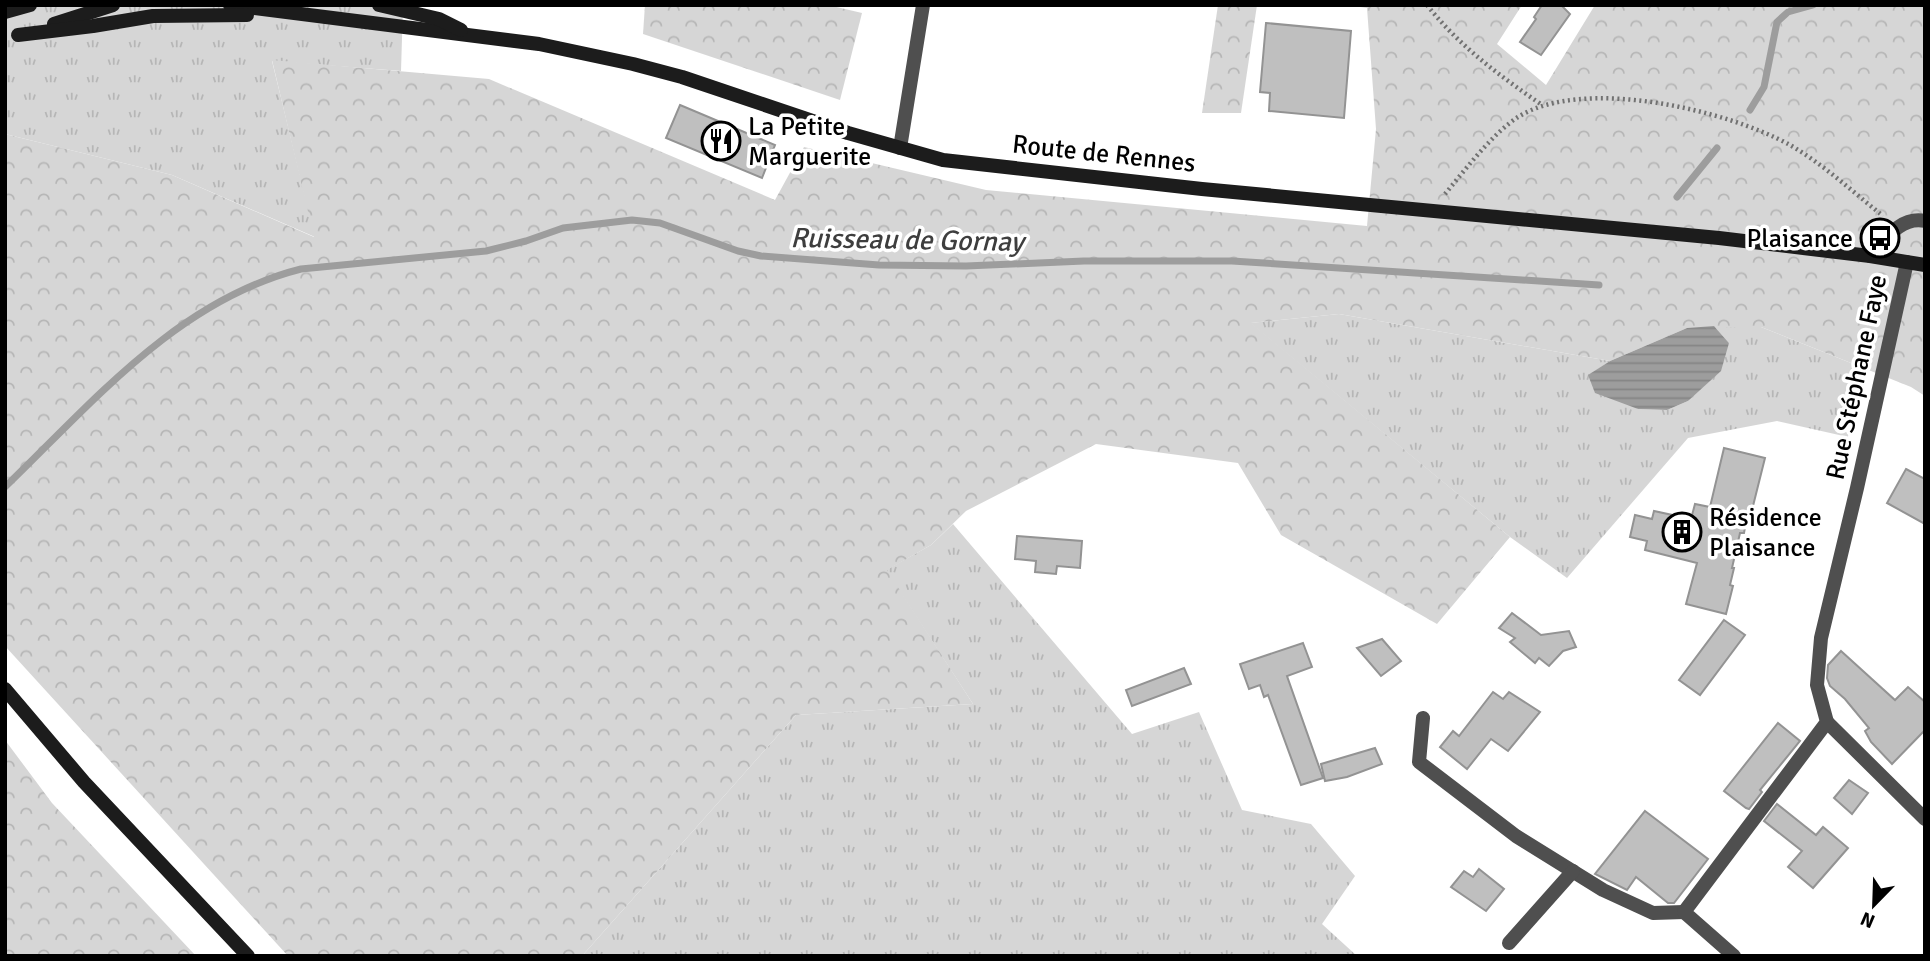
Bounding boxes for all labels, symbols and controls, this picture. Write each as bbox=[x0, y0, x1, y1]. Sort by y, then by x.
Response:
place label: La Petite Marguerite bbox=[748, 111, 871, 173]
restaurant icon: La Petite Marguerite bbox=[700, 120, 742, 162]
street label: Route de Rennes bbox=[1011, 128, 1197, 180]
bus stop icon: Plaisance bbox=[1859, 217, 1901, 259]
water label: Ruisseau de Gornay bbox=[790, 221, 1028, 259]
place label: Plaisance bbox=[1746, 223, 1853, 255]
street label: Rue Stéphane Faye bbox=[1820, 272, 1894, 483]
place label: Résidence Plaisance bbox=[1709, 502, 1822, 564]
building icon: Résidence Plaisance bbox=[1661, 511, 1703, 553]
north arrow bbox=[1839, 870, 1909, 940]
text: N bbox=[1857, 906, 1879, 933]

